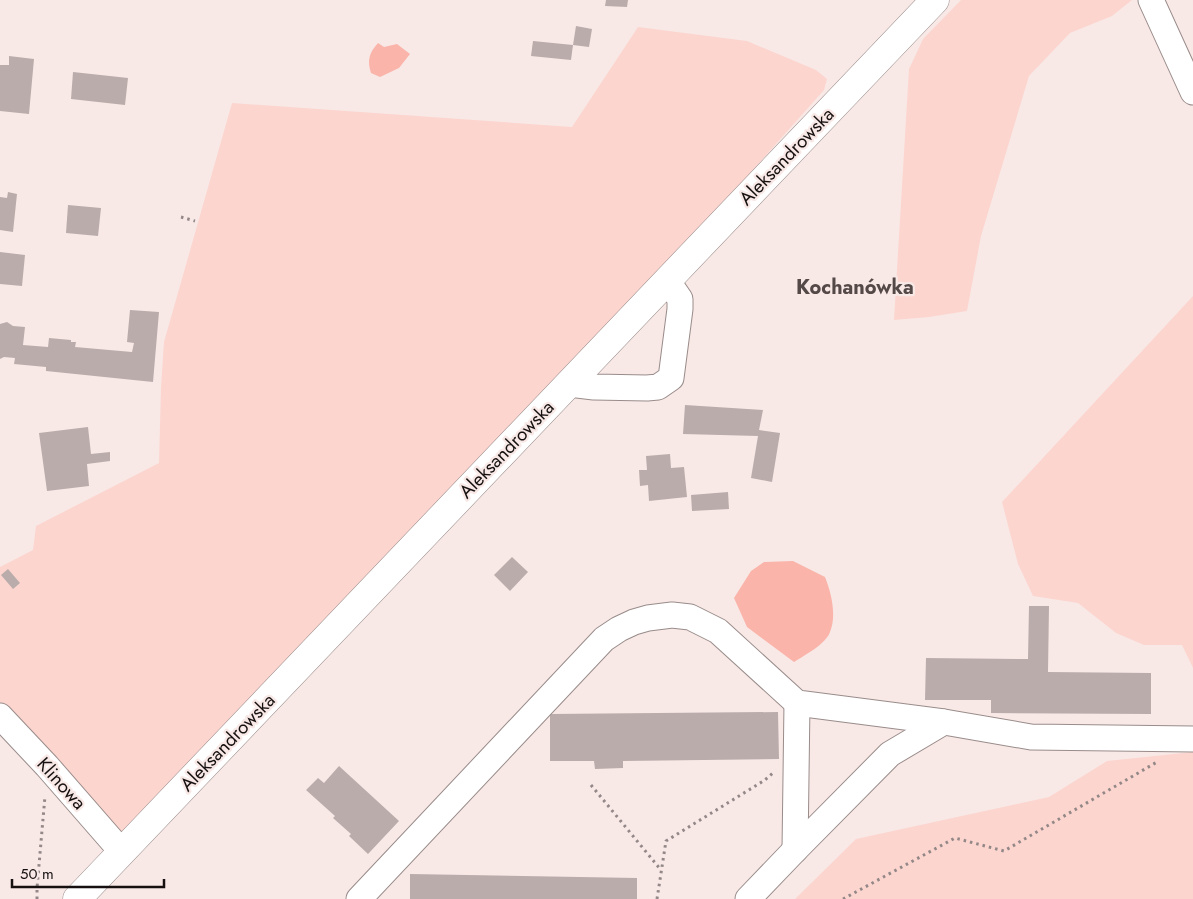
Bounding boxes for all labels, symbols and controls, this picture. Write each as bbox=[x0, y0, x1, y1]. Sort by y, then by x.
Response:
street label: Aleksandrowska bbox=[733, 101, 840, 211]
district label: Kochanówka bbox=[796, 273, 914, 302]
street label: Aleksandrowska bbox=[453, 394, 560, 504]
street label: Aleksandrowska bbox=[174, 687, 281, 797]
street label: Klinowa bbox=[31, 751, 92, 815]
scale bar bbox=[12, 856, 165, 888]
text: 50 m bbox=[20, 863, 54, 885]

